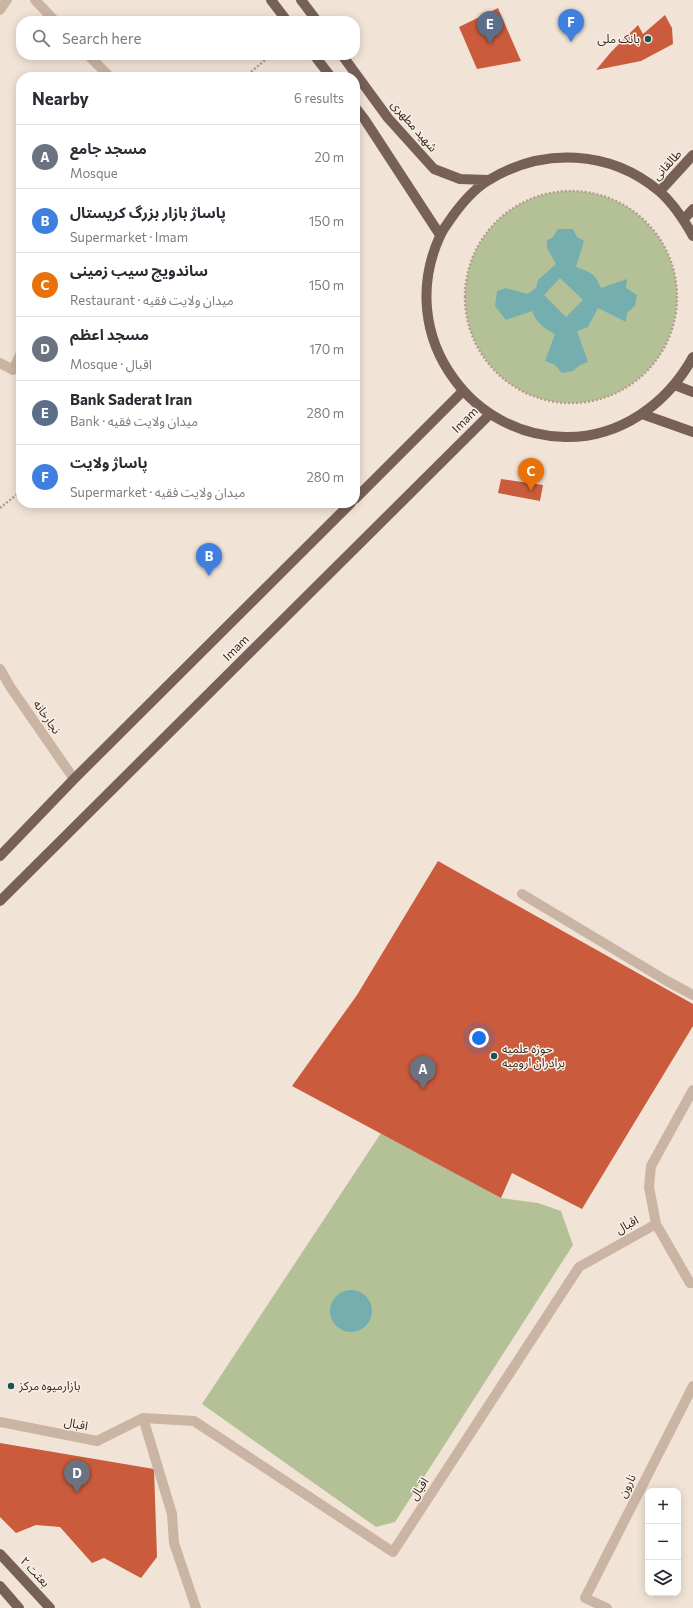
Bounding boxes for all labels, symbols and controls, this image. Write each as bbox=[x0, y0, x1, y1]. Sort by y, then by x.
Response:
pin: F bbox=[558, 9, 584, 42]
pin: E bbox=[477, 11, 503, 44]
search box bbox=[16, 16, 360, 60]
icon: search bbox=[30, 27, 52, 49]
text: Search here bbox=[62, 29, 141, 47]
place label: بانک ملی bbox=[597, 31, 640, 46]
marker: بانک ملی bbox=[643, 34, 653, 44]
text: Nearby bbox=[32, 88, 89, 109]
text: 6 results bbox=[294, 90, 344, 106]
street label: شهید مطهری bbox=[388, 97, 441, 155]
text: مسجد جامع bbox=[70, 139, 147, 157]
street label: طالقانی bbox=[649, 146, 684, 183]
text: A bbox=[40, 149, 50, 165]
text: 20 m bbox=[315, 149, 344, 165]
text: Mosque bbox=[70, 165, 118, 181]
text: پاساژ بازار بزرگ کریستال bbox=[70, 203, 226, 221]
text: B bbox=[41, 213, 49, 229]
text: 150 m bbox=[309, 213, 344, 229]
text: Supermarket · Imam bbox=[70, 229, 188, 245]
text: ساندویچ سیب زمینی bbox=[70, 261, 208, 279]
text: C bbox=[41, 277, 49, 293]
text: 150 m bbox=[309, 277, 344, 293]
text: Restaurant · میدان ولایت فقیه bbox=[70, 292, 234, 308]
text: مسجد اعظم bbox=[70, 325, 149, 343]
text: D bbox=[40, 341, 50, 357]
text: 170 m bbox=[309, 341, 344, 357]
text: Mosque · اقبال bbox=[70, 356, 152, 372]
text: Bank Saderat Iran bbox=[70, 390, 192, 408]
street label: Imam bbox=[449, 404, 480, 435]
text: E bbox=[41, 405, 49, 421]
text: 280 m bbox=[307, 405, 344, 421]
text: Bank · میدان ولایت فقیه bbox=[70, 413, 198, 429]
text: پاساژ ولایت bbox=[70, 453, 148, 471]
pin: C bbox=[518, 458, 544, 491]
text: F bbox=[41, 469, 49, 485]
text: 280 m bbox=[307, 469, 344, 485]
text: Supermarket · میدان ولایت فقیه bbox=[70, 484, 245, 500]
pin: B bbox=[196, 543, 222, 576]
street label: Imam bbox=[220, 632, 251, 663]
street label: نجارخانه bbox=[30, 697, 64, 737]
your location bbox=[469, 1028, 489, 1048]
place label: حوزه علمیه برادران ارومیه bbox=[502, 1041, 565, 1070]
marker: حوزه علمیه برادران ارومیه bbox=[489, 1051, 499, 1061]
pin: A bbox=[410, 1056, 436, 1089]
street label: اقبال bbox=[613, 1212, 641, 1237]
place label: بازارمیوه مرکز bbox=[18, 1378, 80, 1393]
marker: بازارمیوه مرکز bbox=[6, 1381, 16, 1391]
street label: اقبال bbox=[63, 1414, 90, 1433]
pin: D bbox=[64, 1460, 90, 1493]
street label: نارون bbox=[614, 1471, 639, 1500]
street label: اقبال bbox=[406, 1474, 432, 1503]
map controls bbox=[645, 1488, 681, 1596]
button: + bbox=[645, 1488, 681, 1524]
button: − bbox=[645, 1524, 681, 1560]
street label: بعثت ۲ bbox=[17, 1553, 53, 1590]
button: layers bbox=[645, 1560, 681, 1596]

